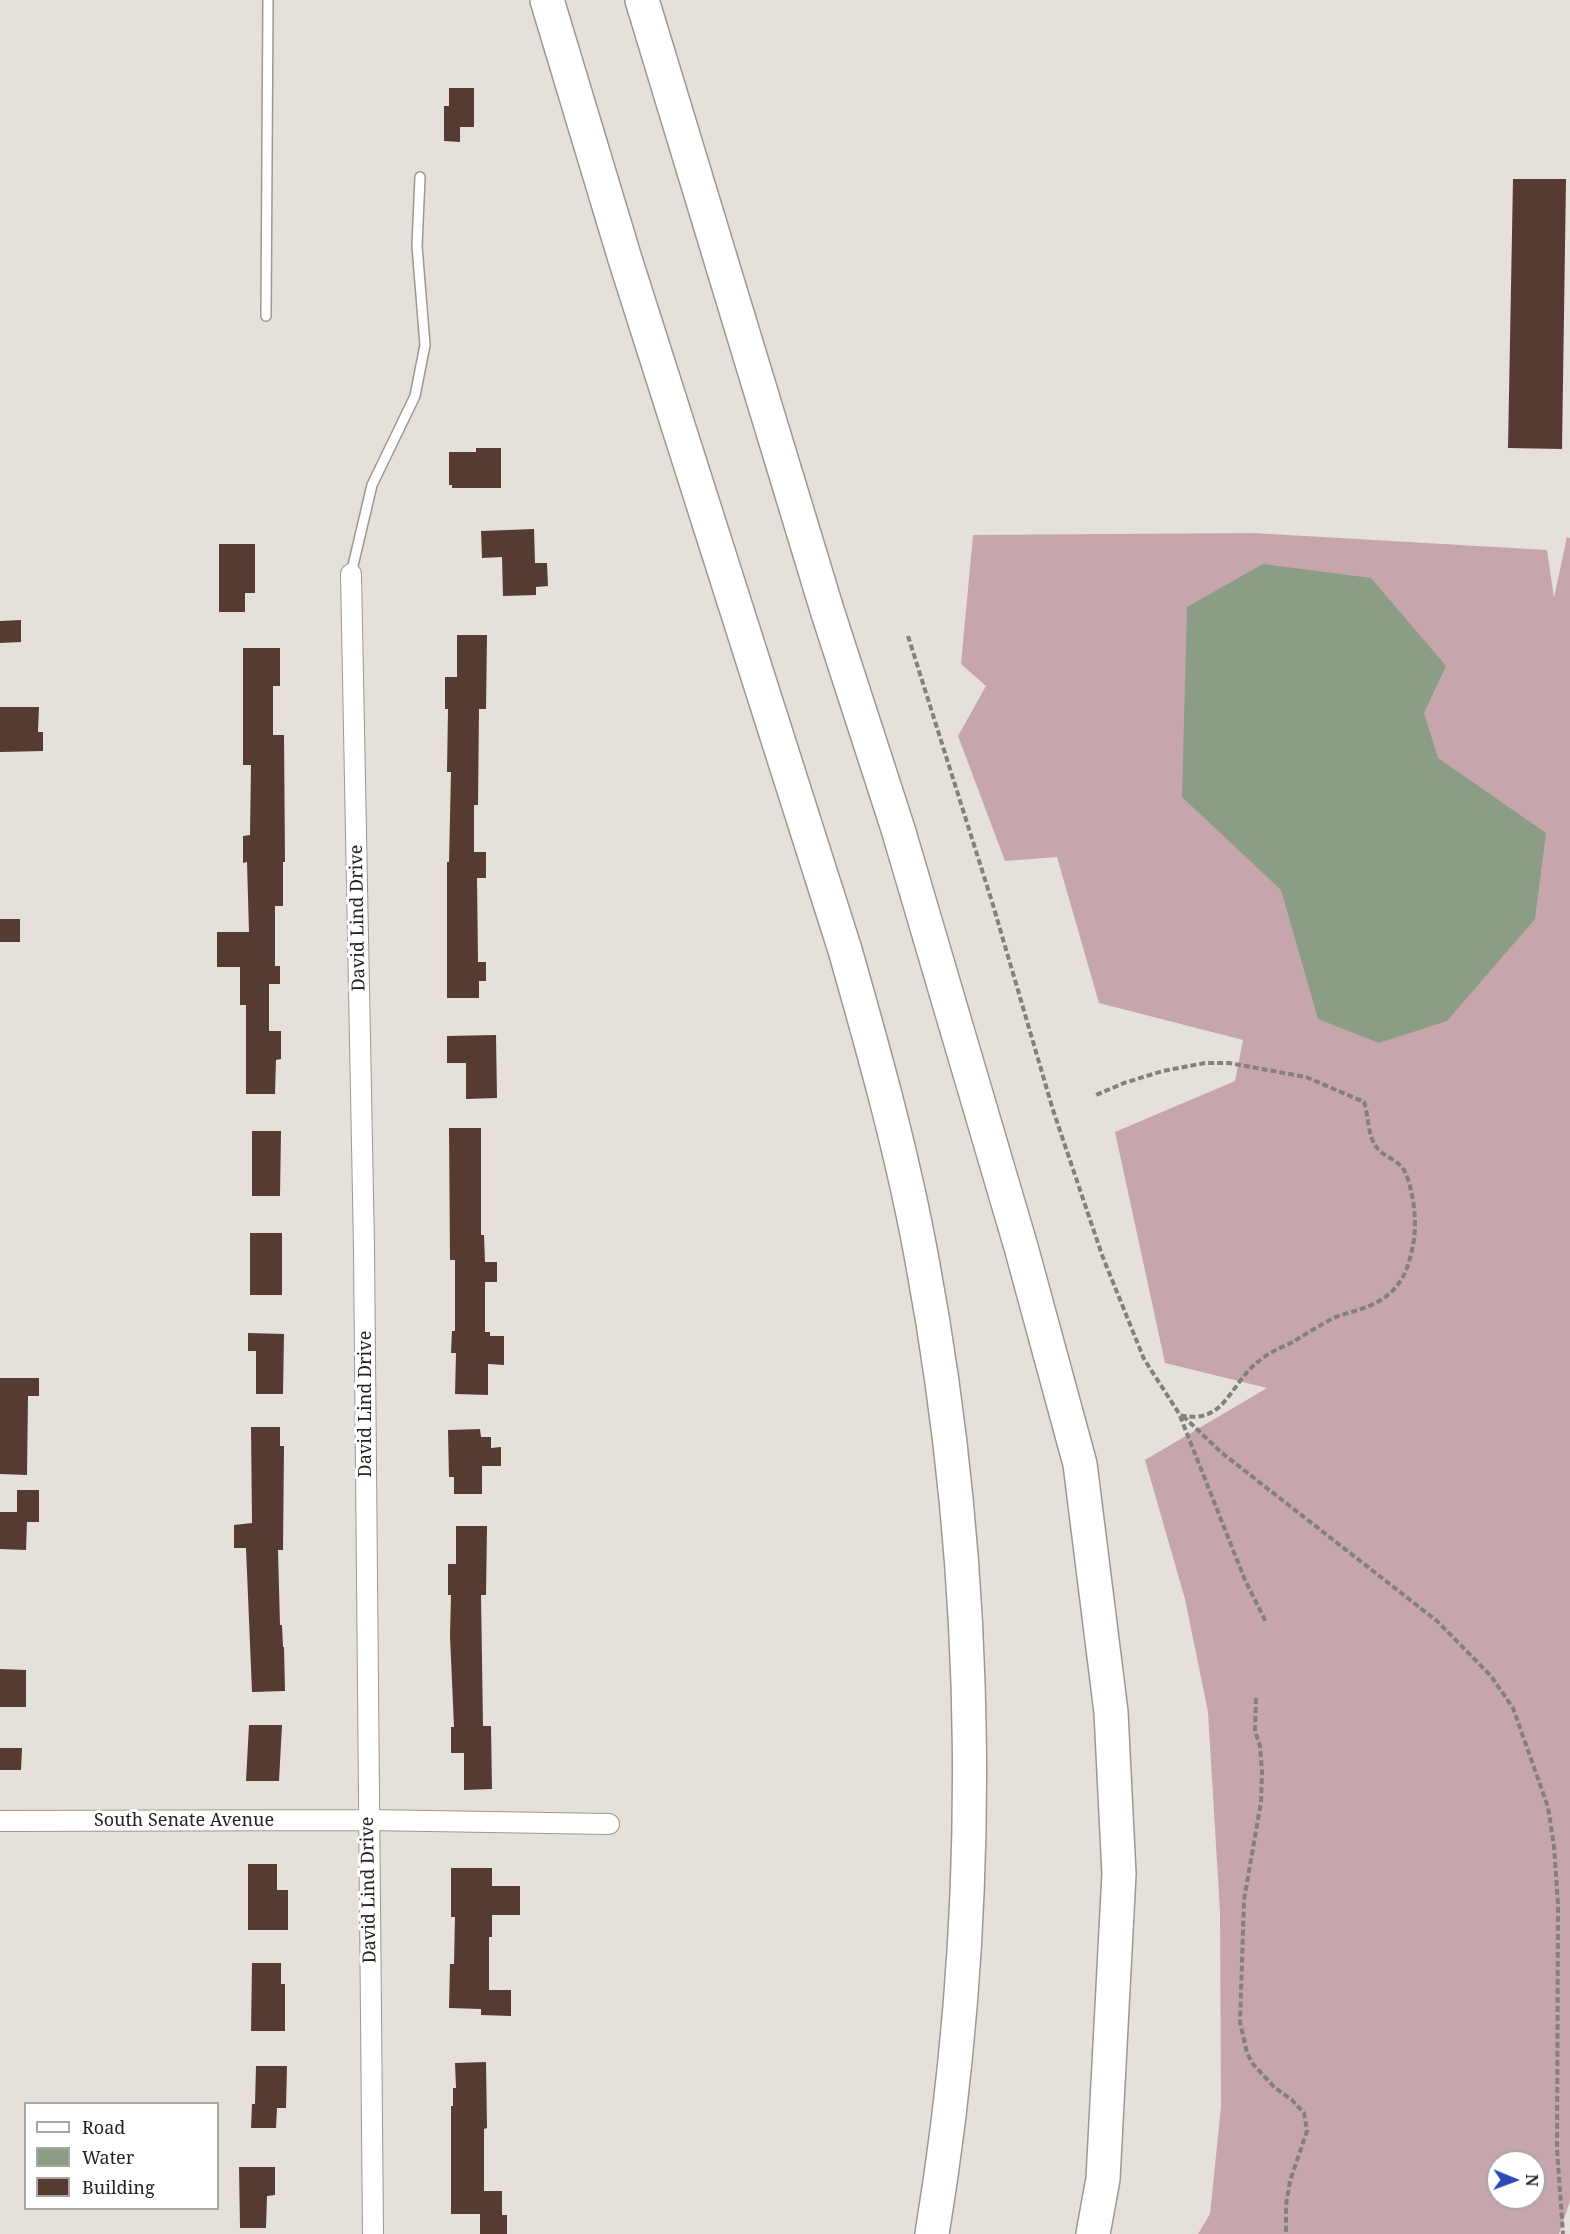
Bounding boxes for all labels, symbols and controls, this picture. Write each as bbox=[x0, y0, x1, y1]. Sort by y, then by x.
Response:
street label: David Lind Drive bbox=[346, 844, 370, 992]
street label: David Lind Drive bbox=[355, 1331, 377, 1477]
street label: South Senate Avenue bbox=[94, 1810, 274, 1832]
street label: David Lind Drive bbox=[357, 1816, 381, 1964]
legend bbox=[24, 2102, 219, 2210]
text: Road bbox=[82, 2115, 125, 2139]
text: Water bbox=[82, 2145, 134, 2169]
north arrow bbox=[1486, 2150, 1546, 2210]
text: N bbox=[1521, 2174, 1543, 2187]
text: Building bbox=[82, 2175, 155, 2199]

